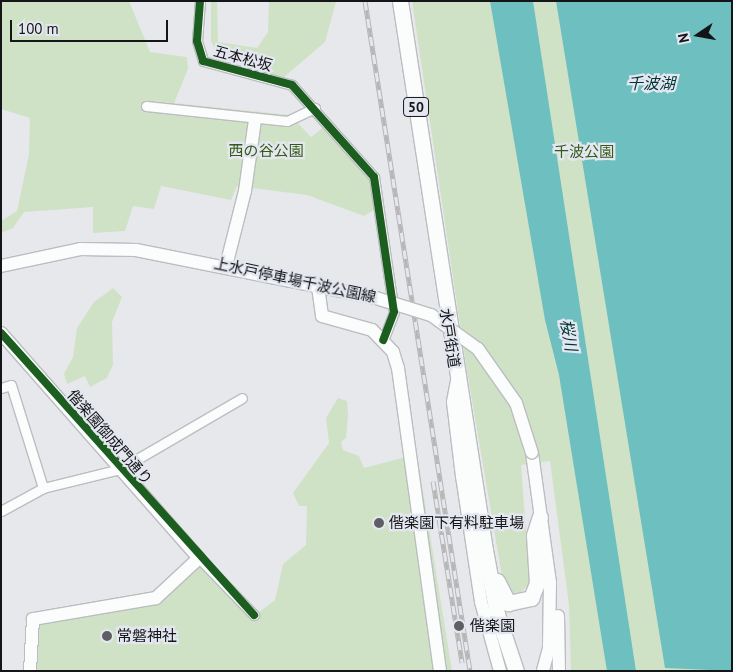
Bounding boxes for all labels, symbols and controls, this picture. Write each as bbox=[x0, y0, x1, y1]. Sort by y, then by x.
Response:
scale bar bbox=[12, 10, 170, 42]
north arrow bbox=[673, 10, 723, 60]
text: 100 m bbox=[18, 19, 59, 38]
text: N bbox=[674, 32, 693, 44]
street label: 五本松坂 bbox=[212, 42, 274, 74]
water label: 千波湖 bbox=[627, 73, 675, 93]
road number: 50 bbox=[402, 95, 430, 118]
park label: 西の谷公園 bbox=[229, 142, 303, 160]
park label: 千波公園 bbox=[554, 143, 614, 161]
street label: 上水戸停車場千波公園線 bbox=[212, 254, 378, 306]
street label: 水戸街道 bbox=[436, 307, 464, 369]
water label: 桜川 bbox=[557, 318, 581, 352]
street label: 偕楽園御成門通り bbox=[64, 386, 156, 488]
place label: 偕楽園下有料駐車場 bbox=[389, 514, 524, 532]
marker: 偕楽園下有料駐車場 bbox=[373, 517, 385, 529]
place label: 偕楽園 bbox=[470, 617, 515, 635]
marker: 偕楽園 bbox=[452, 619, 466, 633]
place label: 常磐神社 bbox=[117, 627, 177, 645]
marker: 常磐神社 bbox=[101, 630, 113, 642]

